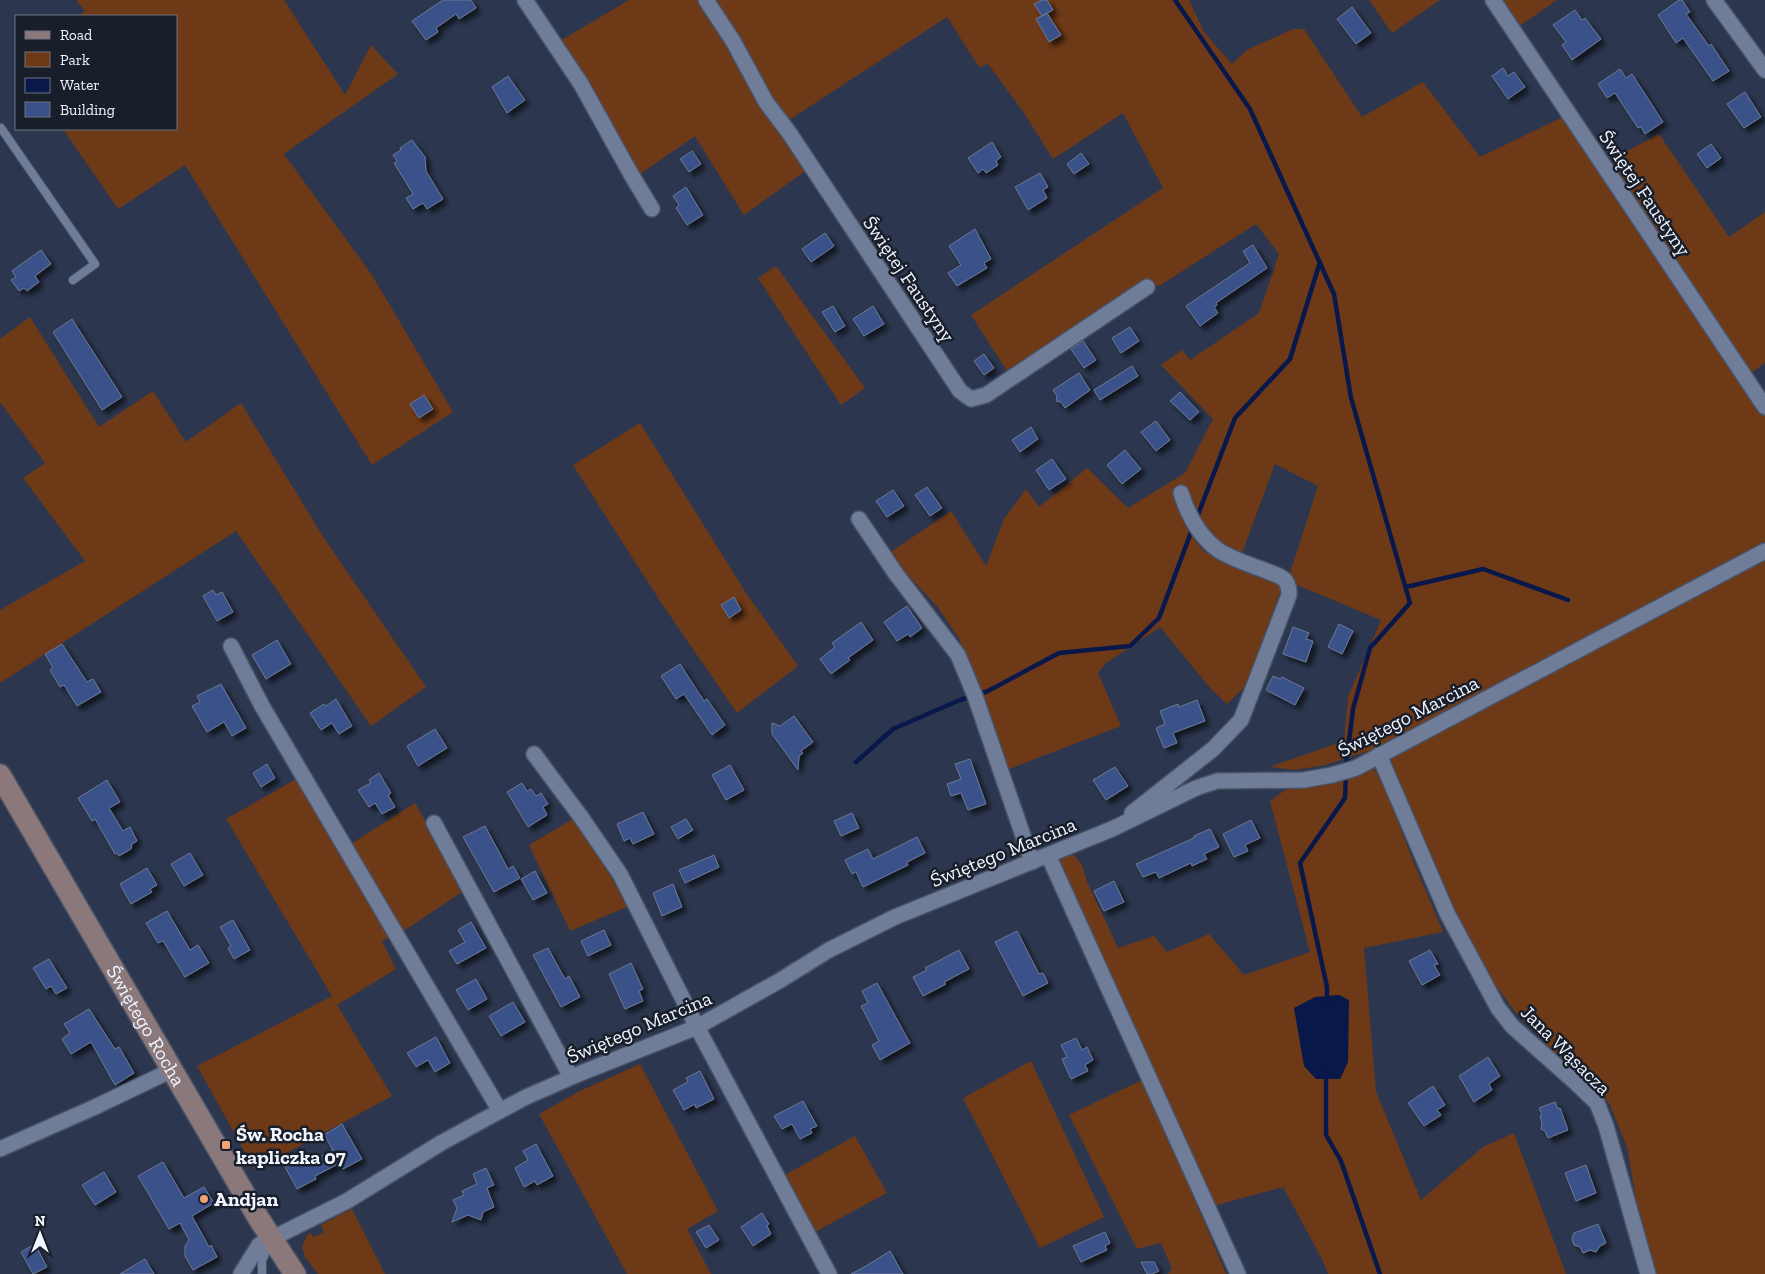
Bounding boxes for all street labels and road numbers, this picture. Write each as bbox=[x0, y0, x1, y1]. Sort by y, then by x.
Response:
street label: Świętej Faustyny bbox=[1594, 125, 1696, 261]
street label: Świętej Faustyny bbox=[858, 211, 960, 347]
street label: Świętego Marcina bbox=[1334, 670, 1483, 762]
street label: Świętego Marcina bbox=[927, 812, 1080, 892]
street label: Świętego Rocha bbox=[101, 961, 191, 1091]
street label: Świętego Marcina bbox=[563, 986, 715, 1068]
street label: Jana Wąsacza bbox=[1516, 1000, 1616, 1100]

